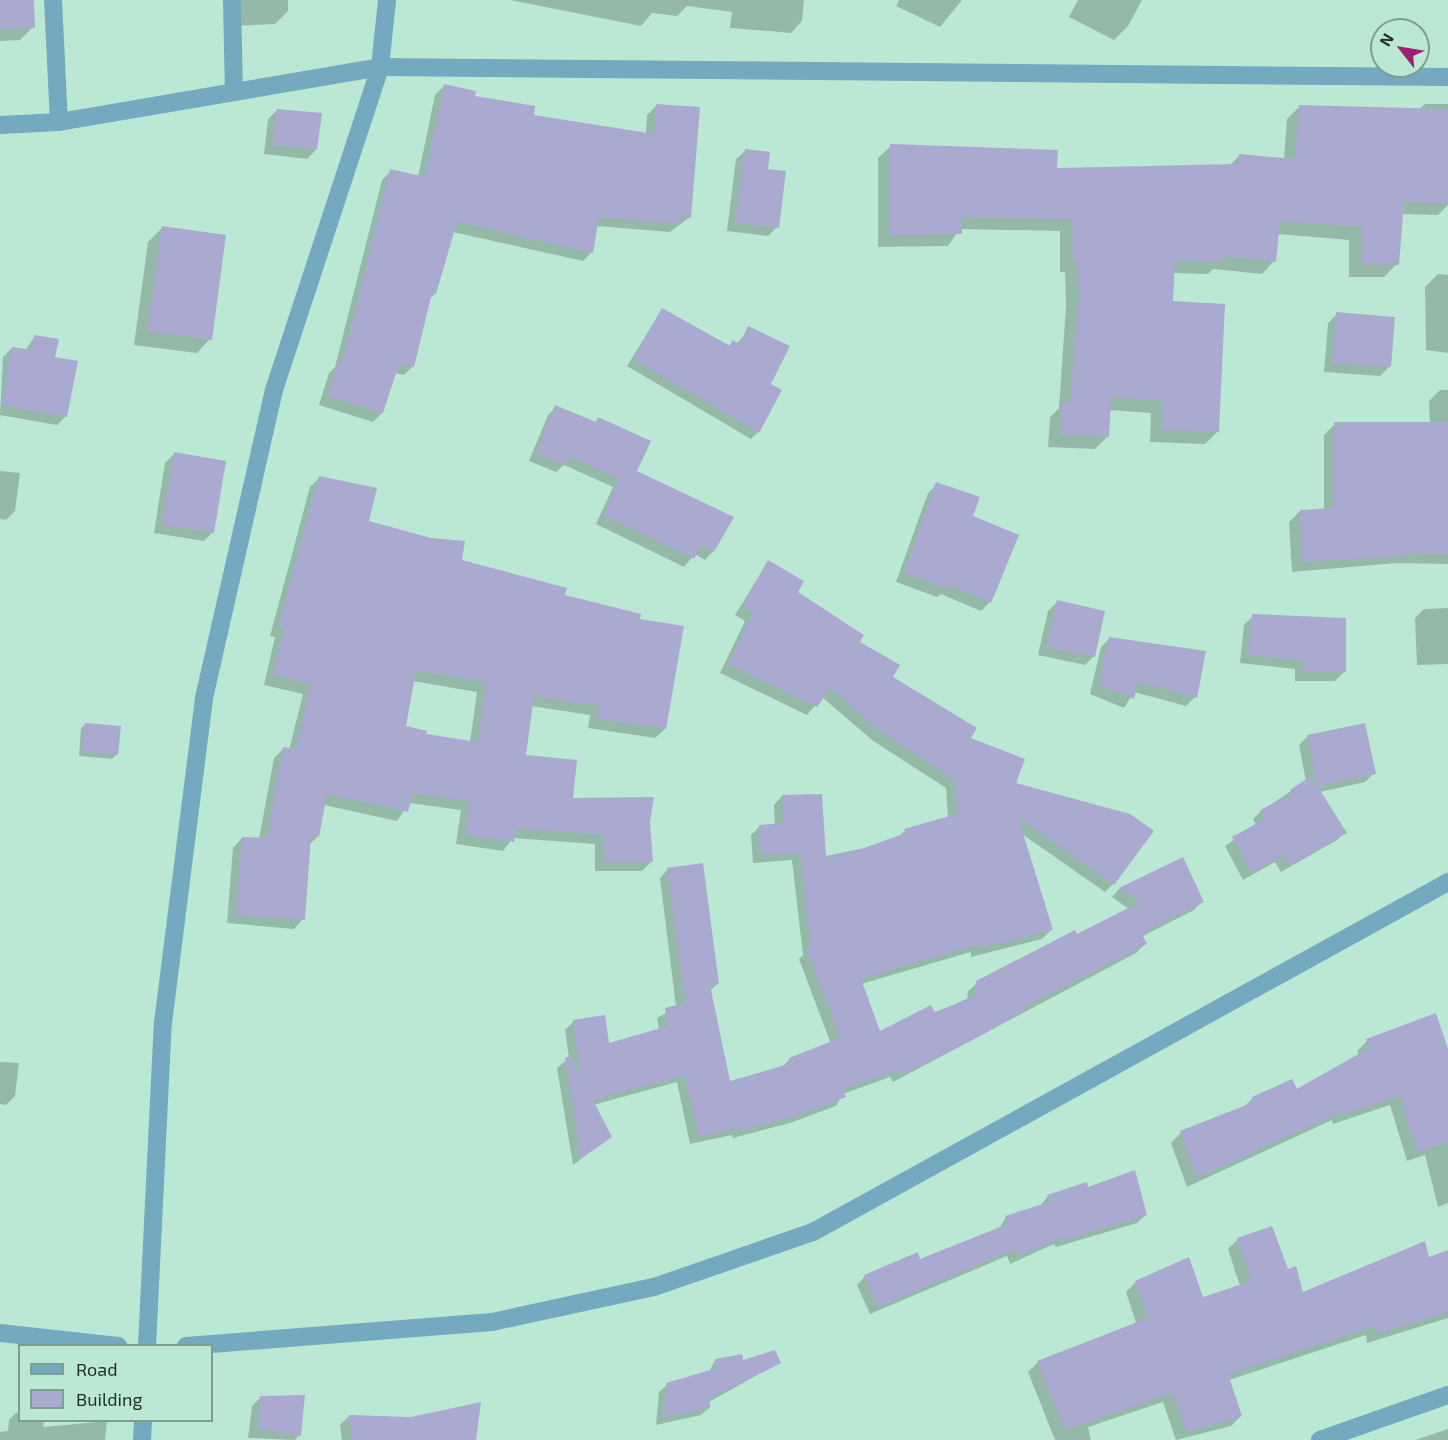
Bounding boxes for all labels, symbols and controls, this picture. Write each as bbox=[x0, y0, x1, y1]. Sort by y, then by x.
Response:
north arrow bbox=[1370, 18, 1430, 78]
text: N bbox=[1375, 30, 1397, 49]
legend bbox=[18, 1344, 213, 1422]
text: Road bbox=[76, 1358, 117, 1380]
text: Building bbox=[76, 1388, 143, 1410]

